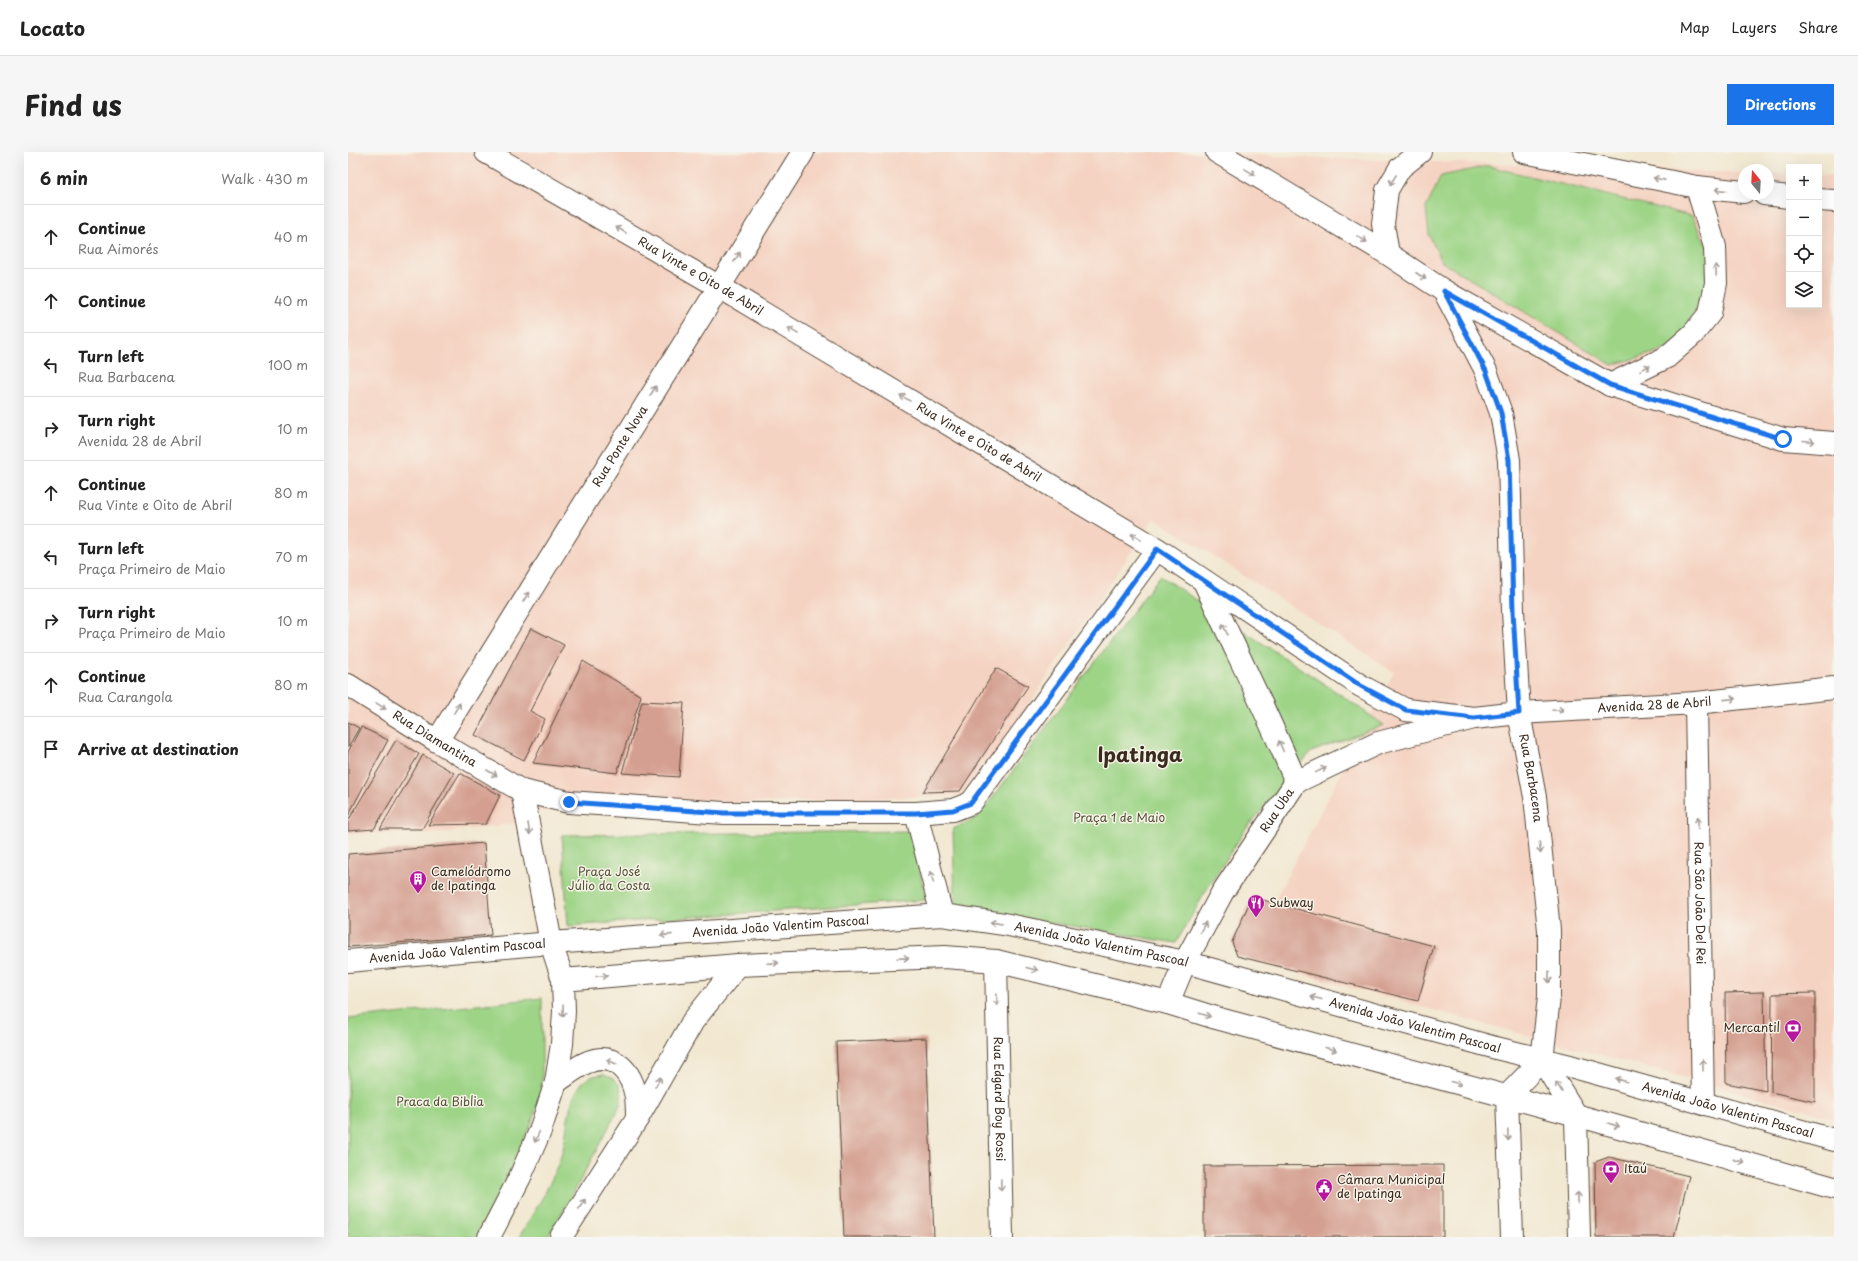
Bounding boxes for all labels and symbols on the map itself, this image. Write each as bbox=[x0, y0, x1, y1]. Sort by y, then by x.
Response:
north arrow bbox=[1738, 164, 1774, 200]
one-way arrow bbox=[1244, 168, 1255, 176]
one-way arrow bbox=[1389, 174, 1397, 186]
one-way arrow bbox=[1653, 175, 1666, 183]
one-way arrow bbox=[1715, 186, 1728, 193]
one-way arrow bbox=[616, 226, 627, 234]
street label: Rua Vinte e Oito de Abril bbox=[635, 232, 767, 319]
one-way arrow bbox=[1356, 235, 1368, 243]
one-way arrow bbox=[733, 252, 741, 263]
one-way arrow bbox=[1712, 264, 1720, 277]
one-way arrow bbox=[1415, 272, 1427, 280]
one-way arrow bbox=[787, 327, 799, 335]
one-way arrow bbox=[1638, 364, 1650, 371]
one-way arrow bbox=[650, 385, 658, 397]
one-way arrow bbox=[899, 394, 911, 402]
street label: Rua Vinte e Oito de Abril bbox=[914, 397, 1045, 486]
street label: Rua Ponte Nova bbox=[587, 401, 652, 490]
route start bbox=[1774, 430, 1792, 448]
one-way arrow bbox=[1802, 437, 1815, 445]
one-way arrow bbox=[1130, 532, 1142, 540]
one-way arrow bbox=[522, 592, 530, 603]
one-way arrow bbox=[1221, 623, 1228, 635]
street label: Avenida 28 de Abril bbox=[1597, 691, 1712, 717]
one-way arrow bbox=[1723, 696, 1736, 703]
one-way arrow bbox=[375, 702, 387, 710]
one-way arrow bbox=[453, 702, 462, 713]
street label: Rua Diamantina bbox=[390, 705, 481, 771]
one-way arrow bbox=[1551, 707, 1564, 714]
street label: Rua Barbacena bbox=[1515, 732, 1548, 823]
district label: Ipatinga bbox=[1097, 739, 1183, 769]
one-way arrow bbox=[1277, 741, 1284, 753]
one-way arrow bbox=[1315, 766, 1327, 773]
one-way arrow bbox=[486, 770, 498, 778]
street label: Rua Uba bbox=[1255, 783, 1298, 836]
route end bbox=[560, 793, 578, 811]
park label: Praça 1 de Maio bbox=[1073, 808, 1165, 826]
one-way arrow bbox=[1694, 817, 1702, 830]
one-way arrow bbox=[525, 822, 533, 835]
one-way arrow bbox=[1537, 841, 1544, 854]
street label: Rua São João Del Rei bbox=[1690, 841, 1711, 964]
place label: Camelódromo de Ipatinga bbox=[431, 862, 511, 894]
park label: Praça José Júlio da Costa bbox=[568, 862, 651, 894]
building icon: Camelódromo de Ipatinga bbox=[408, 869, 428, 894]
one-way arrow bbox=[928, 871, 935, 884]
restaurant icon: Subway bbox=[1246, 893, 1266, 918]
place label: Subway bbox=[1269, 893, 1314, 911]
street label: Avenida João Valentim Pascoal bbox=[691, 910, 870, 941]
street label: Avenida João Valentim Pascoal bbox=[1013, 916, 1191, 971]
one-way arrow bbox=[990, 919, 1003, 927]
one-way arrow bbox=[1200, 921, 1208, 933]
one-way arrow bbox=[660, 931, 673, 938]
street label: Avenida João Valentim Pascoal bbox=[368, 933, 547, 967]
one-way arrow bbox=[896, 954, 909, 962]
one-way arrow bbox=[766, 960, 779, 967]
one-way arrow bbox=[1025, 966, 1038, 974]
one-way arrow bbox=[1545, 970, 1553, 983]
one-way arrow bbox=[595, 973, 608, 980]
street label: Avenida João Valentim Pascoal bbox=[1327, 992, 1503, 1057]
one-way arrow bbox=[993, 993, 1000, 1006]
one-way arrow bbox=[1309, 994, 1322, 1001]
one-way arrow bbox=[560, 1004, 567, 1017]
one-way arrow bbox=[1199, 1012, 1212, 1019]
place label: Mercantil bbox=[1723, 1018, 1780, 1036]
bank icon: Mercantil bbox=[1783, 1018, 1803, 1043]
street label: Rua Edgard Boy Rossi bbox=[990, 1036, 1010, 1161]
one-way arrow bbox=[1324, 1046, 1337, 1053]
one-way arrow bbox=[607, 1058, 619, 1065]
one-way arrow bbox=[1699, 1059, 1706, 1072]
one-way arrow bbox=[654, 1076, 662, 1088]
one-way arrow bbox=[1615, 1076, 1628, 1084]
street label: Avenida João Valentim Pascoal bbox=[1640, 1077, 1816, 1142]
one-way arrow bbox=[1450, 1079, 1463, 1087]
one-way arrow bbox=[1555, 1081, 1563, 1093]
park label: Praca da Biblia bbox=[396, 1092, 485, 1110]
one-way arrow bbox=[1607, 1122, 1620, 1130]
one-way arrow bbox=[1504, 1128, 1512, 1141]
one-way arrow bbox=[533, 1131, 540, 1143]
one-way arrow bbox=[1732, 1158, 1745, 1165]
bank icon: Itaú bbox=[1601, 1159, 1621, 1184]
place label: Itaú bbox=[1624, 1159, 1647, 1177]
place label: Câmara Municipal de Ipatinga bbox=[1337, 1170, 1445, 1202]
public building icon: Câmara Municipal de Ipatinga bbox=[1314, 1177, 1334, 1202]
one-way arrow bbox=[997, 1178, 1005, 1191]
one-way arrow bbox=[1575, 1192, 1582, 1205]
one-way arrow bbox=[578, 1199, 586, 1210]

